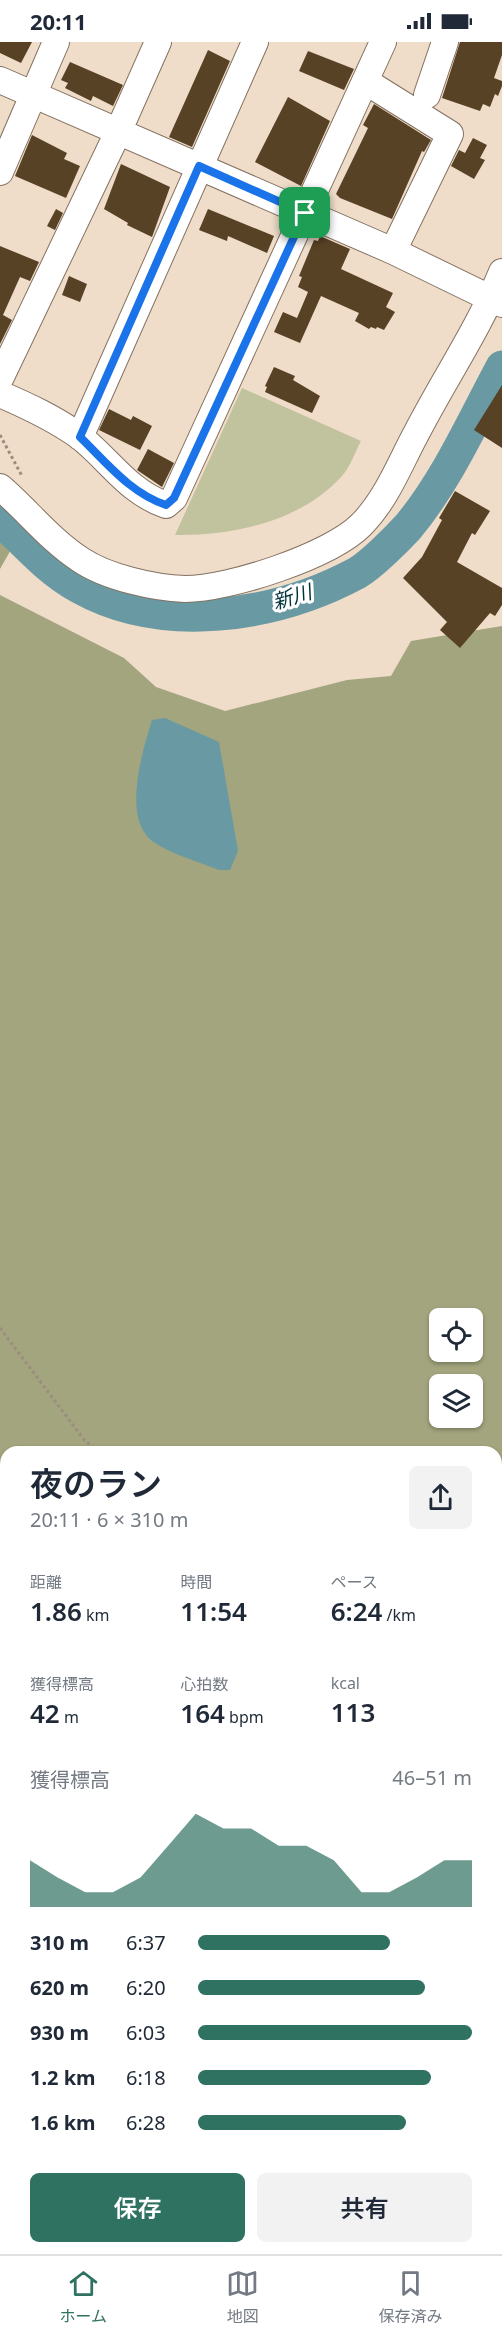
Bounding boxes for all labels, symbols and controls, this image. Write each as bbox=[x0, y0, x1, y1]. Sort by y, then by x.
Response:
text: 20:11 bbox=[30, 6, 87, 36]
pin bbox=[279, 187, 330, 238]
icon: arrive bbox=[288, 196, 321, 229]
water label: 新川 bbox=[269, 577, 317, 615]
map controls bbox=[429, 1308, 483, 1428]
button: locate bbox=[429, 1308, 483, 1362]
button: layers bbox=[429, 1374, 483, 1428]
text: 夜のラン bbox=[30, 1461, 162, 1506]
button: share bbox=[409, 1466, 472, 1529]
text: 20:11 · 6 × 310 m bbox=[30, 1506, 188, 1533]
text: 距離 bbox=[30, 1571, 62, 1593]
text: 時間 bbox=[180, 1571, 212, 1593]
text: ペース bbox=[331, 1571, 378, 1593]
text: 1.86 bbox=[30, 1593, 82, 1629]
text: 11:54 bbox=[180, 1593, 247, 1629]
text: 6:24 bbox=[331, 1593, 382, 1629]
text: km bbox=[82, 1604, 109, 1626]
text: /km bbox=[382, 1604, 416, 1626]
text: kcal bbox=[331, 1672, 360, 1694]
text: 獲得標高 bbox=[30, 1673, 94, 1695]
text: 心拍数 bbox=[180, 1673, 228, 1695]
text: 113 bbox=[331, 1694, 375, 1730]
text: 42 bbox=[30, 1695, 60, 1731]
text: 164 bbox=[180, 1695, 225, 1731]
text: m bbox=[60, 1706, 79, 1728]
text: bpm bbox=[225, 1706, 264, 1728]
text: 46–51 m bbox=[392, 1764, 472, 1791]
text: 獲得標高 bbox=[30, 1766, 110, 1793]
text: 310 m bbox=[30, 1929, 89, 1956]
text: 6:37 bbox=[126, 1929, 166, 1956]
text: 620 m bbox=[30, 1974, 89, 2001]
text: 6:20 bbox=[126, 1974, 166, 2001]
text: 930 m bbox=[30, 2019, 89, 2046]
text: 6:03 bbox=[126, 2019, 166, 2046]
text: 1.2 km bbox=[30, 2064, 96, 2091]
text: 6:18 bbox=[126, 2064, 166, 2091]
text: 1.6 km bbox=[30, 2109, 96, 2136]
text: 6:28 bbox=[126, 2109, 166, 2136]
button: 保存 bbox=[30, 2173, 245, 2242]
button: 共有 bbox=[257, 2173, 472, 2242]
tab: ホーム bbox=[60, 2267, 107, 2327]
tab: 地図 bbox=[226, 2267, 259, 2327]
tab: 保存済み bbox=[378, 2267, 442, 2327]

